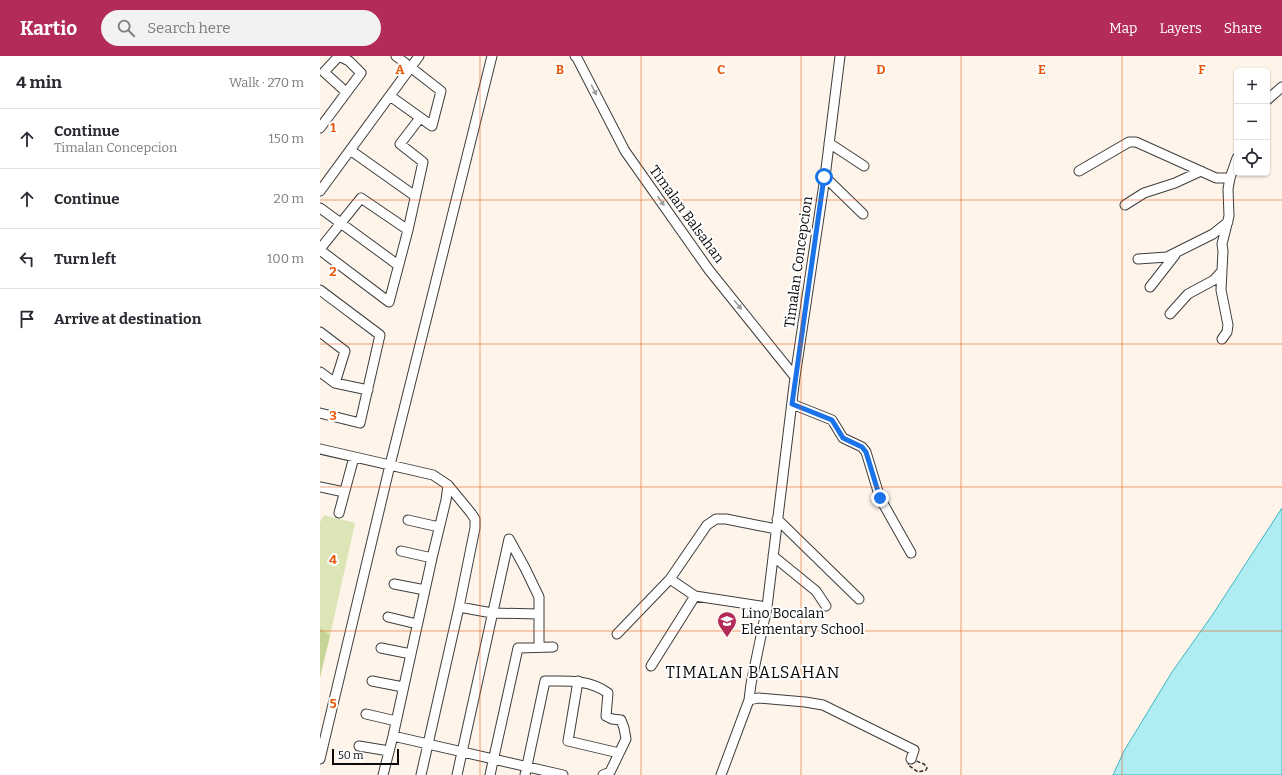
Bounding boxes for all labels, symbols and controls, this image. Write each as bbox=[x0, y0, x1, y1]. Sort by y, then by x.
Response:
search box bbox=[101, 10, 381, 46]
text: Kartio bbox=[20, 17, 77, 40]
icon: search bbox=[115, 17, 137, 39]
text: Search here bbox=[147, 19, 231, 37]
text: Map bbox=[1109, 20, 1137, 37]
text: Layers bbox=[1159, 20, 1202, 37]
text: Share bbox=[1224, 20, 1262, 37]
text: A bbox=[395, 62, 405, 77]
text: B bbox=[556, 62, 564, 77]
text: C bbox=[717, 62, 725, 77]
text: D bbox=[876, 62, 886, 77]
text: E bbox=[1038, 62, 1046, 77]
text: F bbox=[1198, 62, 1206, 77]
map controls bbox=[1234, 68, 1270, 176]
button: + bbox=[1234, 68, 1270, 104]
text: 4 min bbox=[16, 72, 62, 93]
text: Walk · 270 m bbox=[229, 75, 304, 90]
one-way arrow bbox=[590, 84, 597, 96]
button: − bbox=[1234, 104, 1270, 140]
text: 1 bbox=[330, 120, 336, 135]
text: Continue bbox=[54, 122, 120, 140]
icon: ahead bbox=[16, 128, 38, 150]
text: 150 m bbox=[268, 131, 304, 146]
text: Timalan Concepcion bbox=[54, 140, 177, 155]
button: locate bbox=[1234, 140, 1270, 176]
street label: Timalan Balsahan bbox=[646, 162, 728, 266]
route start bbox=[815, 168, 833, 186]
icon: ahead bbox=[16, 188, 38, 210]
text: Continue bbox=[54, 190, 120, 208]
text: 20 m bbox=[274, 191, 304, 206]
one-way arrow bbox=[657, 195, 665, 206]
street label: Timalan Concepcion bbox=[781, 195, 816, 329]
icon: left bbox=[16, 248, 38, 270]
text: Turn left bbox=[54, 250, 116, 268]
text: 100 m bbox=[267, 251, 304, 266]
text: 2 bbox=[329, 264, 337, 279]
one-way arrow bbox=[734, 300, 742, 311]
icon: arrive bbox=[16, 308, 38, 330]
text: Arrive at destination bbox=[54, 310, 201, 328]
text: 3 bbox=[329, 408, 337, 423]
route end bbox=[871, 489, 889, 507]
text: 4 bbox=[329, 552, 337, 567]
place label: Lino Bocalan Elementary School bbox=[741, 605, 864, 638]
school or university icon: Lino Bocalan Elementary School bbox=[716, 610, 738, 638]
district label: TIMALAN BALSAHAN bbox=[666, 663, 841, 682]
text: 5 bbox=[329, 696, 337, 711]
scale bar bbox=[332, 747, 399, 766]
text: 50 m bbox=[338, 749, 364, 762]

